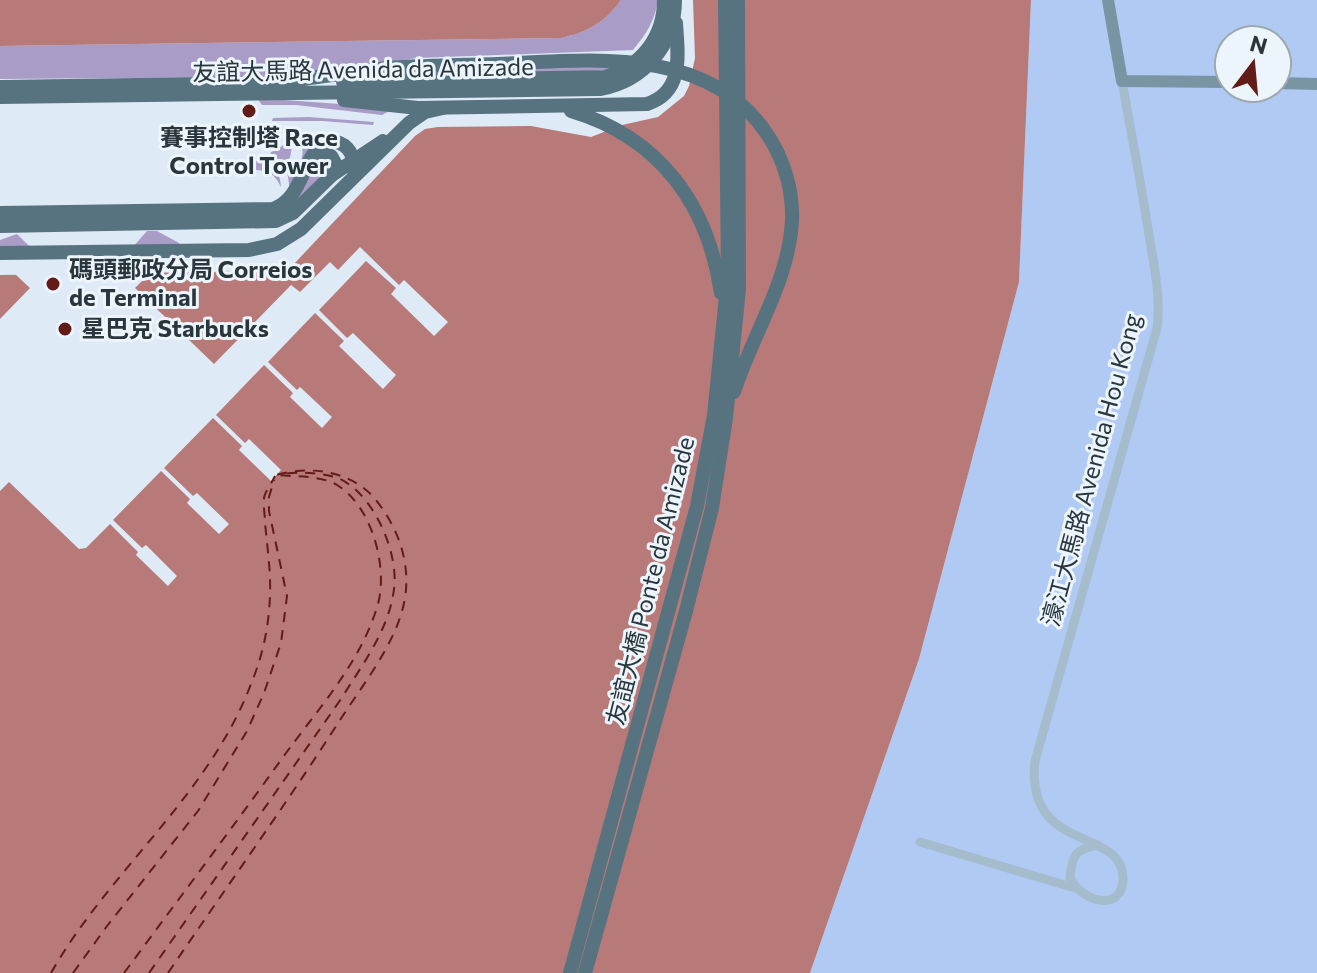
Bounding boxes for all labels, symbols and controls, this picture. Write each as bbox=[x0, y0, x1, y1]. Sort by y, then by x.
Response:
north arrow bbox=[1213, 24, 1293, 104]
text: N bbox=[1247, 29, 1270, 60]
street label: 友誼大馬路 Avenida da Amizade bbox=[192, 51, 534, 86]
marker: 賽事控制塔 Race Control Tower bbox=[240, 102, 258, 120]
place label: 賽事控制塔 Race Control Tower bbox=[160, 122, 338, 179]
place label: 碼頭郵政分局 Correios de Terminal bbox=[69, 254, 312, 311]
marker: 碼頭郵政分局 Correios de Terminal bbox=[44, 275, 62, 293]
street label: 濠江大馬路 Avenida Hou Kong bbox=[1035, 310, 1146, 629]
place label: 星巴克 Starbucks bbox=[81, 313, 269, 342]
marker: 星巴克 Starbucks bbox=[56, 320, 74, 338]
street label: 友誼大橋 Ponte da Amizade bbox=[600, 434, 699, 728]

